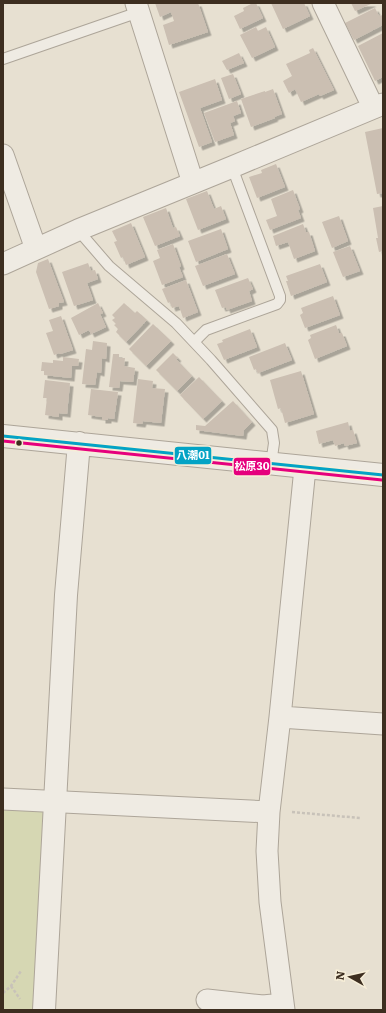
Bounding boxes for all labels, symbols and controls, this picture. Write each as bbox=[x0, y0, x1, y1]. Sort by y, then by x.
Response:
unlabelled marker bbox=[14, 438, 24, 448]
line badge: 八潮01 bbox=[174, 446, 212, 465]
text: 八潮01 bbox=[176, 446, 210, 462]
line badge: 松原30 bbox=[233, 457, 271, 476]
text: 松原30 bbox=[235, 457, 270, 473]
north arrow bbox=[330, 957, 370, 997]
text: N bbox=[331, 970, 348, 981]

